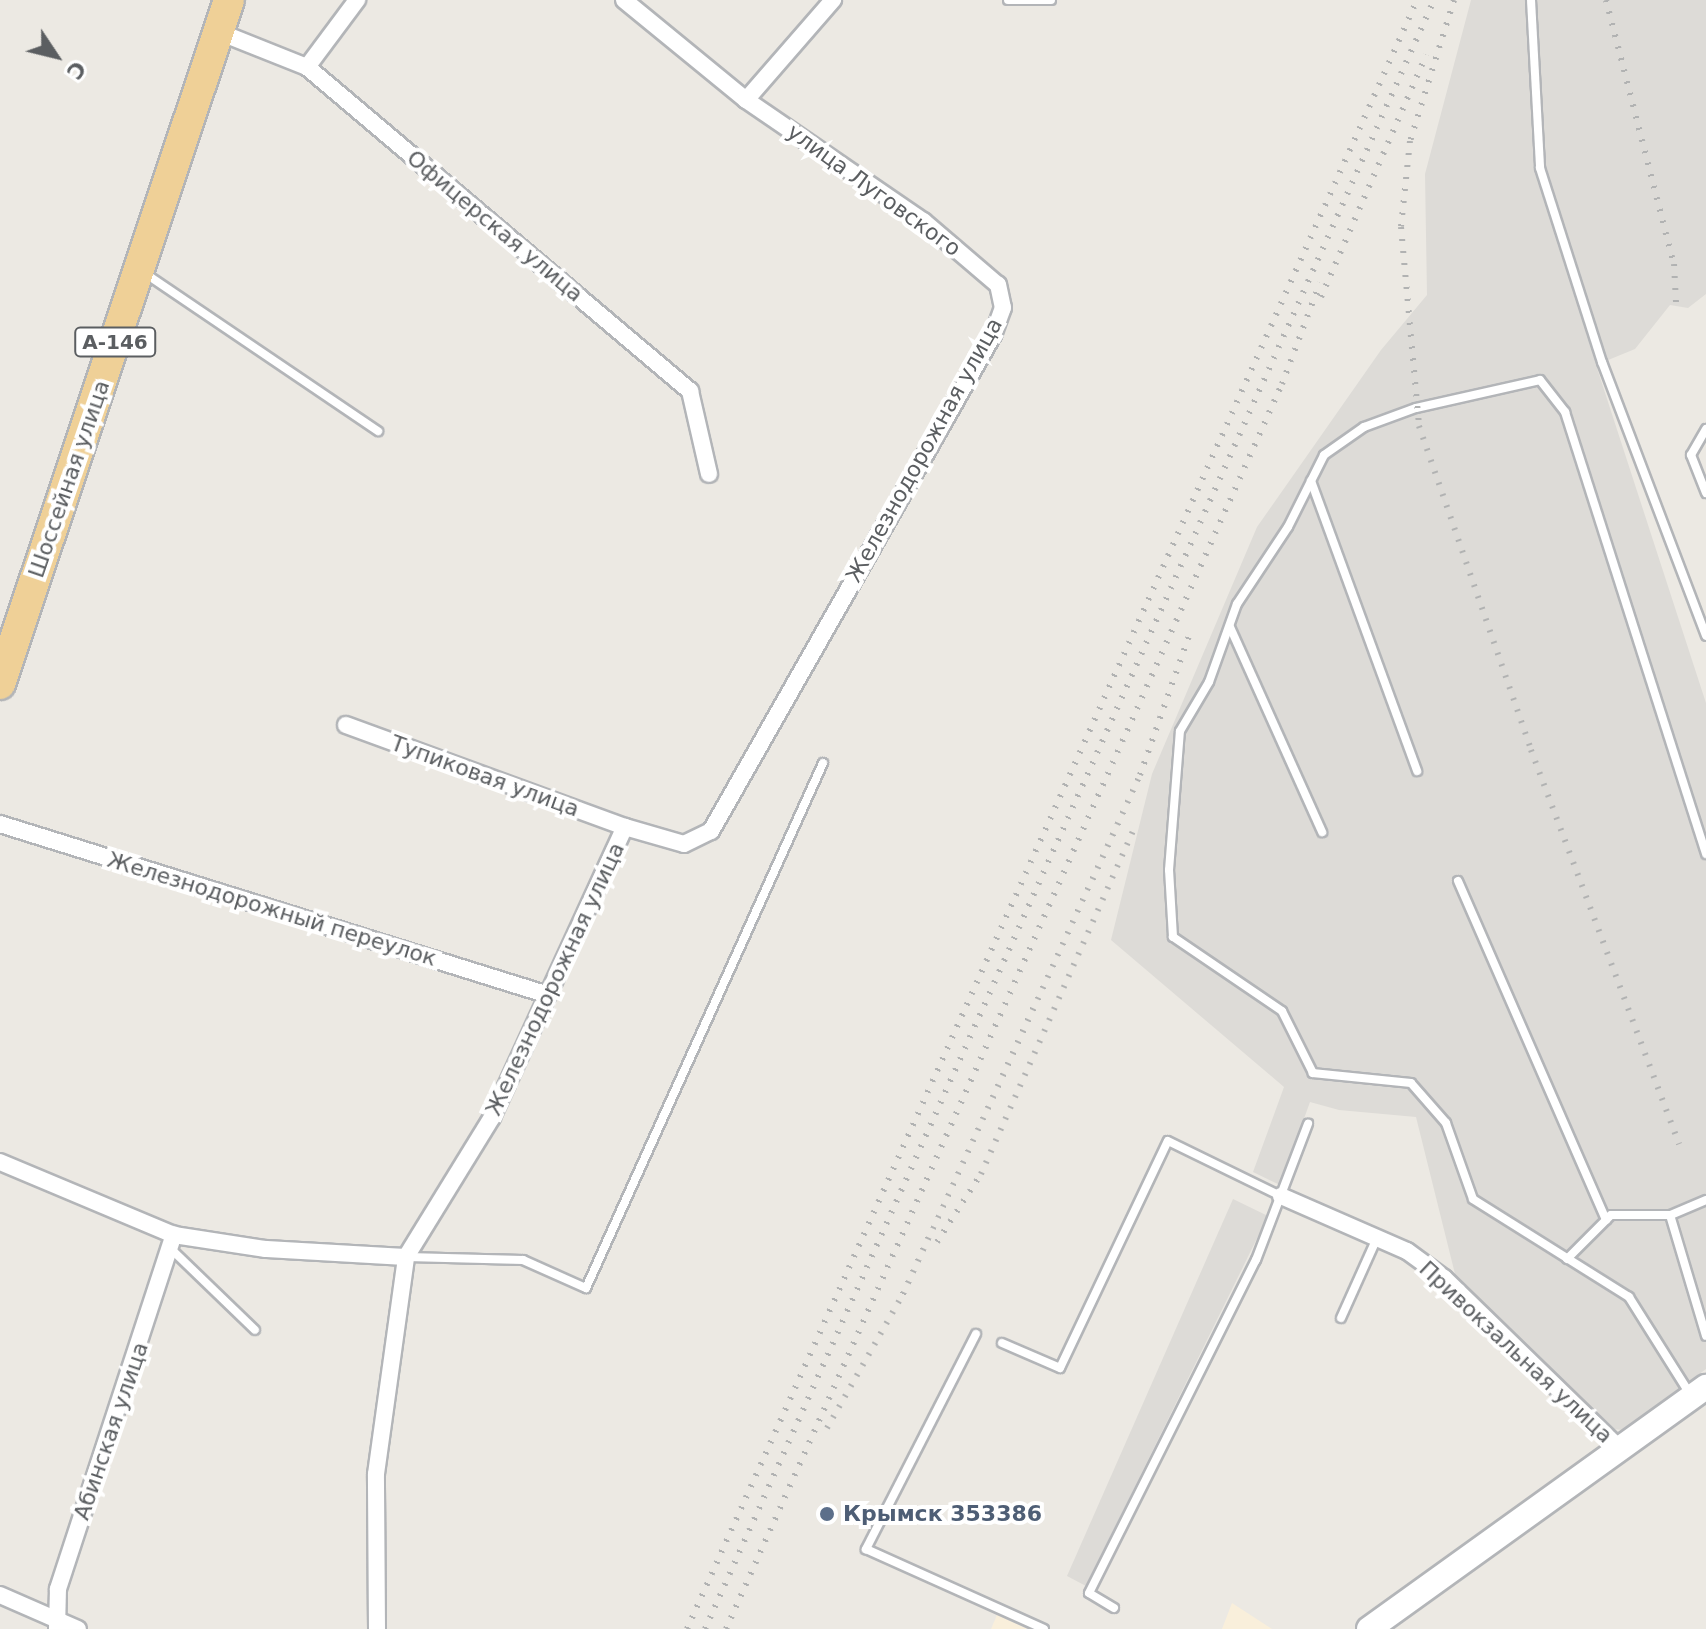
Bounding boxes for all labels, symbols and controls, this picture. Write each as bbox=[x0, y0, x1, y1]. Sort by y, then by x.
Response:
north arrow bbox=[16, 16, 96, 96]
text: С bbox=[61, 56, 91, 84]
street label: улица Луговского bbox=[782, 118, 966, 262]
street label: Офицерская улица bbox=[402, 145, 588, 307]
street label: Железнодорожная улица bbox=[840, 313, 1008, 587]
road number: А-146 bbox=[73, 326, 157, 358]
street label: Шоссейная улица bbox=[23, 377, 115, 581]
street label: Тупиковая улица bbox=[387, 730, 583, 822]
street label: Железнодорожная улица bbox=[480, 838, 630, 1120]
street label: Железнодорожный переулок bbox=[104, 846, 440, 972]
street label: Привокзальная улица bbox=[1414, 1256, 1618, 1448]
street label: Абинская улица bbox=[68, 1339, 154, 1523]
place label: Крымск 353386 bbox=[843, 1501, 1042, 1527]
marker: Крымск 353386 bbox=[818, 1505, 836, 1523]

